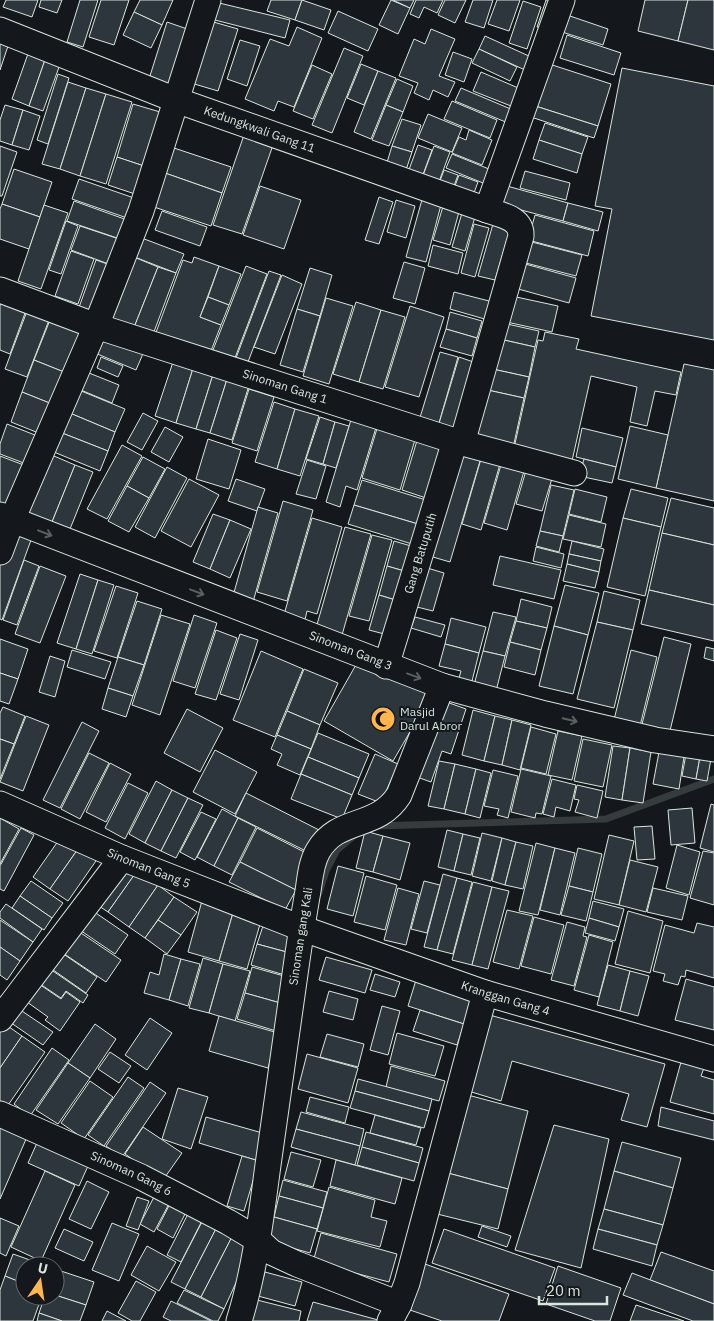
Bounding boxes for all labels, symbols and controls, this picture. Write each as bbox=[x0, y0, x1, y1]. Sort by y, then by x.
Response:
street label: Kedungkwali Gang 11 bbox=[202, 102, 317, 156]
street label: Sinoman Gang 1 bbox=[241, 365, 329, 407]
street label: Gang Batuputih bbox=[401, 511, 440, 595]
one-way arrow bbox=[37, 529, 53, 538]
one-way arrow bbox=[189, 588, 204, 597]
street label: Sinoman Gang 3 bbox=[307, 627, 395, 673]
one-way arrow bbox=[405, 672, 421, 681]
place label: Masjid Darul Abror bbox=[400, 704, 462, 733]
mosque icon: Masjid Darul Abror bbox=[370, 706, 396, 732]
one-way arrow bbox=[561, 716, 577, 725]
street label: Sinoman Gang 5 bbox=[105, 844, 193, 891]
street label: Sinoman gang Kali bbox=[285, 886, 315, 986]
street label: Kranggan Gang 4 bbox=[459, 977, 552, 1018]
street label: Sinoman Gang 6 bbox=[88, 1147, 175, 1199]
north arrow bbox=[15, 1256, 65, 1306]
text: U bbox=[36, 1258, 50, 1278]
scale bar bbox=[539, 1274, 606, 1306]
text: 20 m bbox=[546, 1281, 581, 1300]

